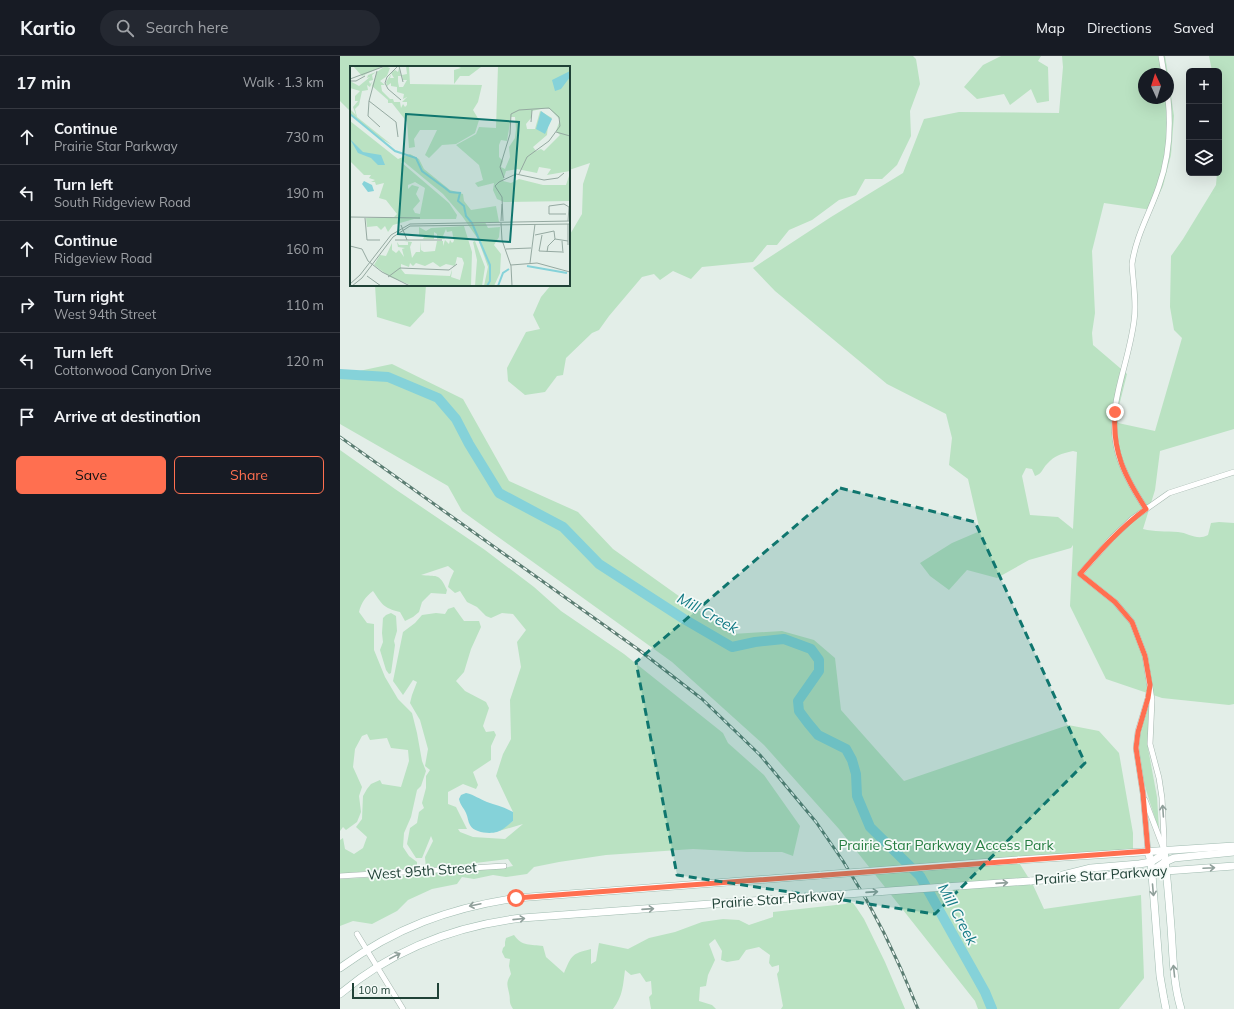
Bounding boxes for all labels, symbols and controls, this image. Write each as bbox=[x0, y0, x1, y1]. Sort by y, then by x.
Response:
search box bbox=[100, 10, 380, 46]
text: Kartio bbox=[20, 16, 76, 40]
icon: search bbox=[114, 17, 136, 39]
text: Search here bbox=[146, 18, 228, 37]
text: Map bbox=[1036, 19, 1065, 37]
text: Directions bbox=[1087, 19, 1152, 37]
text: Saved bbox=[1174, 19, 1214, 37]
inset map bbox=[350, 66, 570, 286]
north arrow bbox=[1138, 68, 1174, 104]
map controls bbox=[1186, 68, 1222, 176]
button: + bbox=[1186, 68, 1222, 104]
text: 17 min bbox=[16, 72, 71, 93]
text: Walk · 1.3 km bbox=[243, 74, 324, 90]
button: − bbox=[1186, 104, 1222, 140]
text: Continue bbox=[54, 119, 117, 138]
icon: ahead bbox=[16, 126, 38, 148]
text: 730 m bbox=[286, 129, 324, 145]
text: Prairie Star Parkway bbox=[54, 138, 178, 154]
button: layers bbox=[1186, 140, 1222, 176]
text: Turn left bbox=[54, 175, 113, 194]
icon: left bbox=[16, 182, 38, 204]
text: 190 m bbox=[286, 185, 324, 201]
text: South Ridgeview Road bbox=[54, 194, 191, 210]
text: Continue bbox=[54, 231, 117, 250]
icon: ahead bbox=[16, 238, 38, 260]
text: 160 m bbox=[286, 241, 324, 257]
text: Ridgeview Road bbox=[54, 250, 152, 266]
text: Turn right bbox=[54, 287, 124, 306]
icon: right bbox=[16, 294, 38, 316]
text: 110 m bbox=[286, 297, 324, 313]
text: West 94th Street bbox=[54, 306, 156, 322]
text: Turn left bbox=[54, 343, 113, 362]
icon: left bbox=[16, 350, 38, 372]
text: 120 m bbox=[286, 353, 324, 369]
text: Cottonwood Canyon Drive bbox=[54, 362, 212, 378]
route end bbox=[1106, 403, 1124, 421]
icon: arrive bbox=[16, 406, 38, 428]
text: Arrive at destination bbox=[54, 407, 201, 426]
button: Save bbox=[16, 456, 166, 494]
button: Share bbox=[174, 456, 324, 494]
water label: Mill Creek bbox=[674, 588, 743, 638]
one-way arrow bbox=[1159, 805, 1166, 818]
park label: Prairie Star Parkway Access Park bbox=[838, 836, 1054, 854]
street label: West 95th Street bbox=[366, 858, 478, 884]
street label: Prairie Star Parkway bbox=[1034, 861, 1169, 889]
one-way arrow bbox=[1202, 864, 1215, 871]
one-way arrow bbox=[995, 879, 1008, 886]
water label: Mill Creek bbox=[934, 880, 983, 949]
one-way arrow bbox=[1150, 883, 1157, 896]
street label: Prairie Star Parkway bbox=[711, 885, 846, 913]
route start bbox=[507, 889, 525, 907]
one-way arrow bbox=[865, 889, 878, 896]
one-way arrow bbox=[469, 902, 482, 910]
one-way arrow bbox=[641, 906, 654, 913]
one-way arrow bbox=[512, 915, 525, 923]
one-way arrow bbox=[389, 952, 401, 959]
one-way arrow bbox=[1170, 965, 1177, 978]
scale bar bbox=[352, 981, 439, 1000]
text: 100 m bbox=[358, 983, 390, 997]

